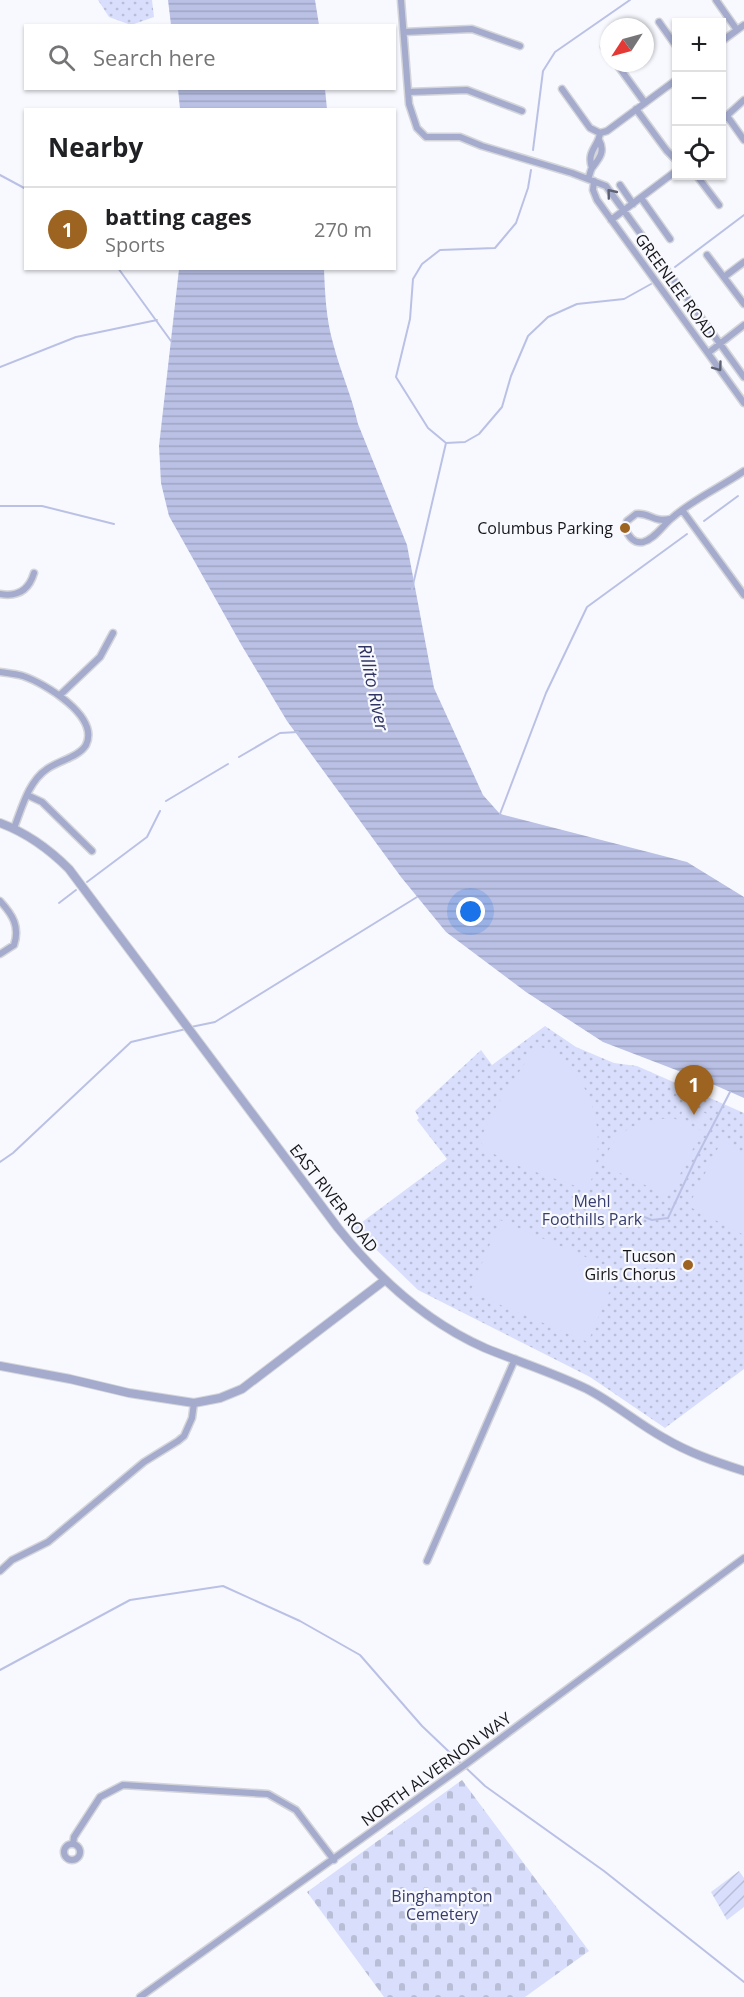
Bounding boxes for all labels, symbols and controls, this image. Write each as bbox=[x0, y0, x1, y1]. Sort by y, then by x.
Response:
north arrow bbox=[600, 18, 654, 72]
map controls bbox=[672, 18, 726, 180]
button: + bbox=[672, 18, 726, 72]
search box bbox=[24, 24, 396, 90]
icon: search bbox=[45, 41, 78, 74]
text: Search here bbox=[93, 42, 216, 72]
button: − bbox=[672, 72, 726, 126]
button: locate bbox=[672, 126, 726, 180]
text: Nearby bbox=[48, 129, 143, 165]
one-way arrow bbox=[607, 189, 618, 200]
text: batting cages bbox=[105, 201, 252, 231]
text: 1 bbox=[62, 216, 73, 243]
text: 270 m bbox=[314, 216, 372, 243]
street label: GREENLEE ROAD bbox=[630, 229, 722, 343]
text: Sports bbox=[105, 231, 165, 258]
one-way arrow bbox=[711, 361, 722, 372]
place label: Columbus Parking bbox=[477, 517, 613, 539]
marker: Columbus Parking bbox=[618, 521, 632, 535]
water label: Rillito River bbox=[353, 641, 395, 734]
your location bbox=[456, 897, 485, 926]
pin: 1 bbox=[674, 1066, 714, 1115]
street label: EAST RIVER ROAD bbox=[285, 1139, 383, 1257]
park label: Mehl Foothills Park bbox=[542, 1190, 643, 1230]
place label: Tucson Girls Chorus bbox=[584, 1245, 676, 1285]
marker: Tucson Girls Chorus bbox=[681, 1258, 695, 1272]
street label: NORTH ALVERNON WAY bbox=[357, 1707, 515, 1831]
park label: Binghampton Cemetery bbox=[391, 1885, 493, 1925]

